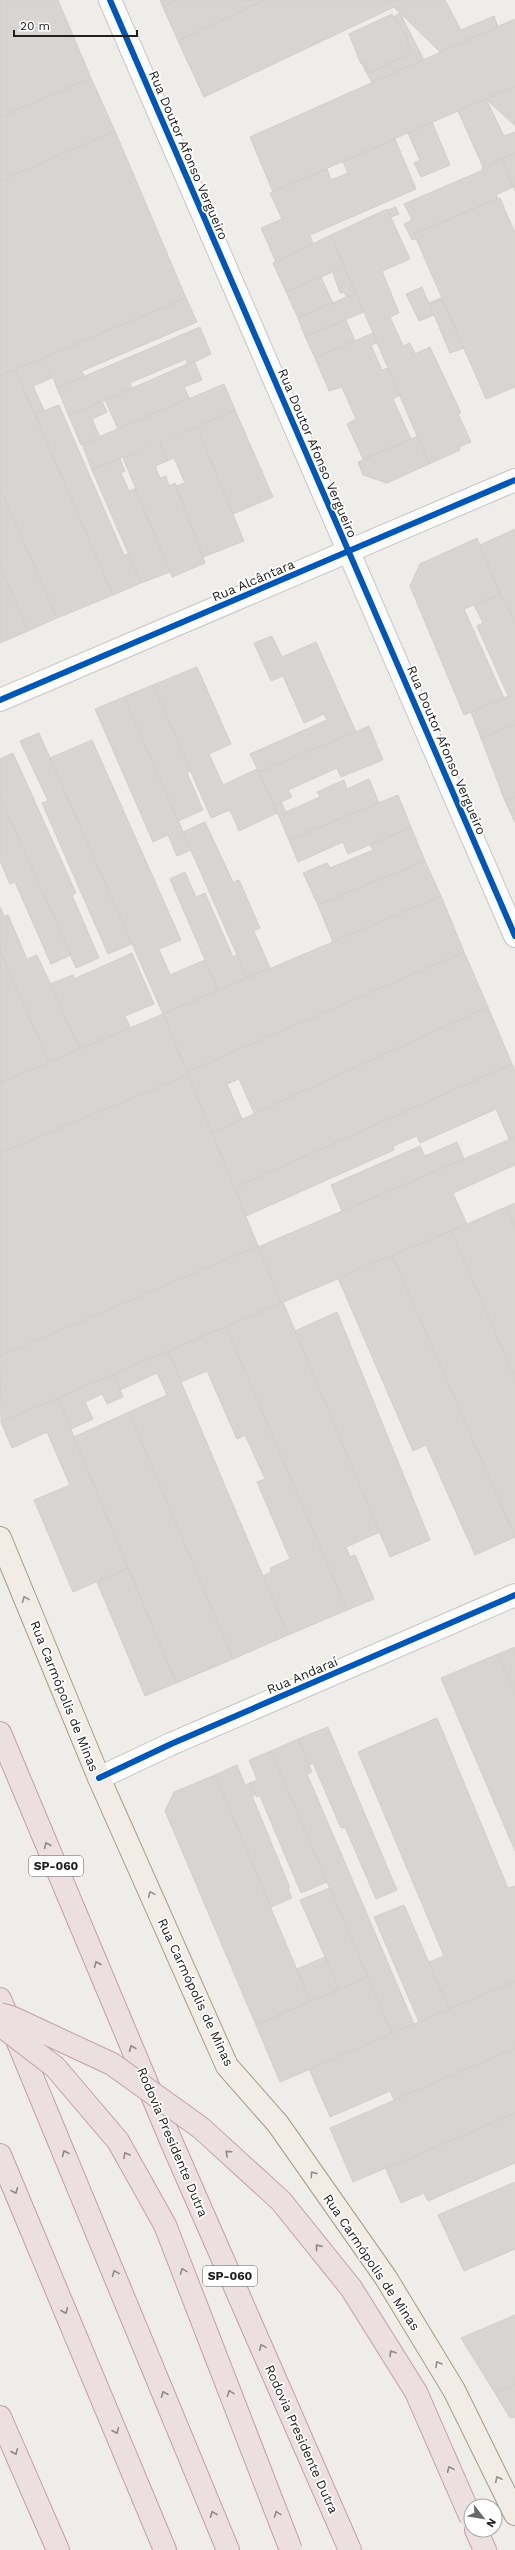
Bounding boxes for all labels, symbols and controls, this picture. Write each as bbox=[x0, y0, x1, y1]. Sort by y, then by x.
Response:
scale bar bbox=[14, 12, 137, 38]
text: 20 m bbox=[20, 19, 50, 33]
street label: Rua Doutor Afonso Vergueiro bbox=[146, 68, 231, 242]
street label: Rua Doutor Afonso Vergueiro bbox=[275, 366, 360, 540]
street label: Rua Alcântara bbox=[210, 556, 297, 605]
street label: Rua Doutor Afonso Vergueiro bbox=[404, 663, 489, 837]
one-way arrow bbox=[22, 1596, 30, 1603]
street label: Rua Carmópolis de Minas bbox=[27, 1619, 102, 1774]
street label: Rua Andaraí bbox=[264, 1654, 340, 1697]
one-way arrow bbox=[44, 1841, 52, 1849]
road number: SP-060 bbox=[29, 1856, 83, 1876]
one-way arrow bbox=[148, 1890, 156, 1898]
street label: Rua Carmópolis de Minas bbox=[155, 1916, 237, 2069]
one-way arrow bbox=[94, 1961, 102, 1968]
one-way arrow bbox=[129, 2045, 137, 2052]
street label: Rodovia Presidente Dutra bbox=[134, 2065, 211, 2220]
one-way arrow bbox=[62, 2149, 70, 2156]
one-way arrow bbox=[225, 2150, 233, 2158]
one-way arrow bbox=[123, 2152, 130, 2159]
one-way arrow bbox=[311, 2171, 318, 2178]
one-way arrow bbox=[10, 2187, 18, 2195]
street label: Rua Carmópolis de Minas bbox=[320, 2191, 423, 2333]
one-way arrow bbox=[315, 2244, 322, 2251]
road number: SP-060 bbox=[203, 2266, 257, 2286]
one-way arrow bbox=[179, 2268, 187, 2275]
one-way arrow bbox=[111, 2270, 119, 2277]
one-way arrow bbox=[61, 2308, 69, 2315]
one-way arrow bbox=[258, 2344, 266, 2351]
one-way arrow bbox=[389, 2350, 396, 2357]
one-way arrow bbox=[435, 2361, 443, 2368]
street label: Rodovia Presidente Dutra bbox=[262, 2363, 341, 2516]
one-way arrow bbox=[226, 2389, 234, 2396]
one-way arrow bbox=[160, 2390, 168, 2397]
one-way arrow bbox=[111, 2428, 119, 2435]
one-way arrow bbox=[11, 2449, 19, 2456]
one-way arrow bbox=[447, 2466, 455, 2474]
one-way arrow bbox=[495, 2476, 503, 2484]
north arrow bbox=[463, 2498, 503, 2538]
one-way arrow bbox=[210, 2510, 218, 2518]
one-way arrow bbox=[273, 2510, 281, 2517]
text: N bbox=[483, 2516, 499, 2530]

